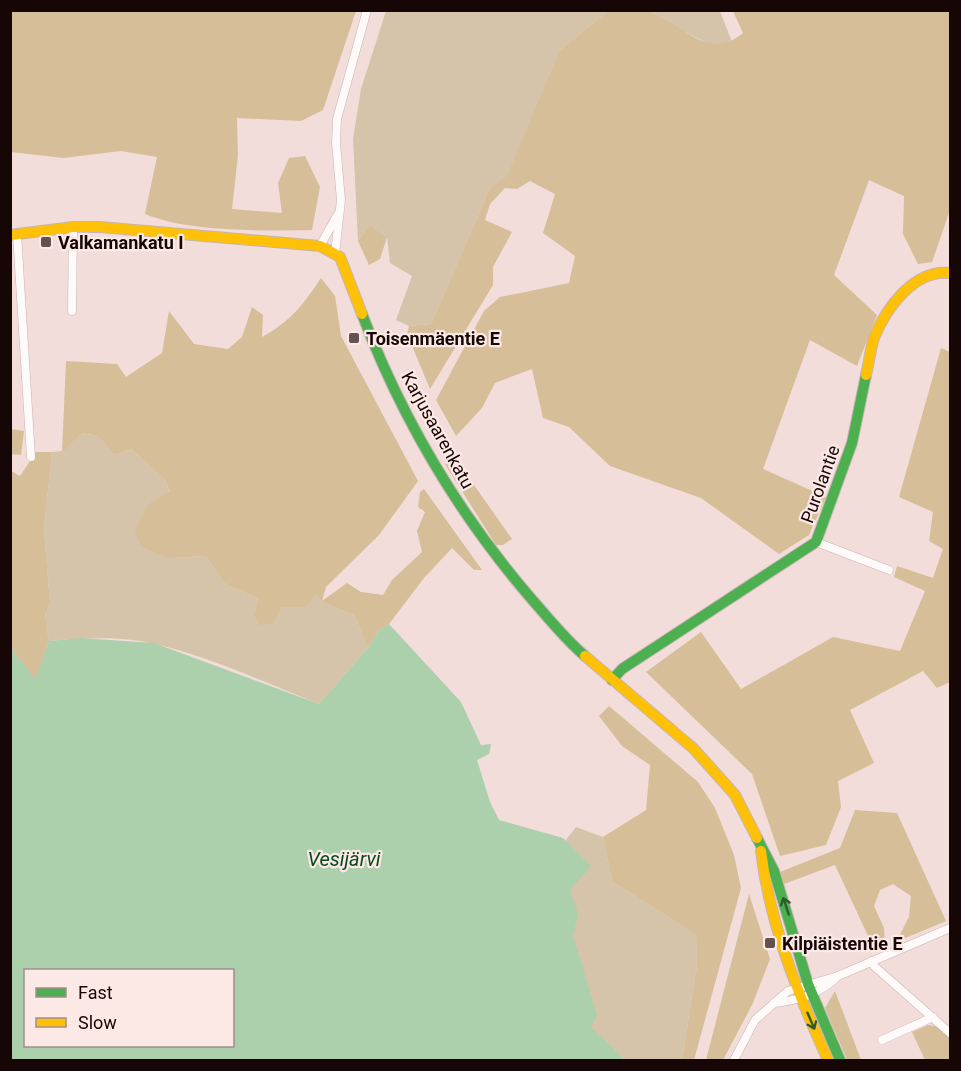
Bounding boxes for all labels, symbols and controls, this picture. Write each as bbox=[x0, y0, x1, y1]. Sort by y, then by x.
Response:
place label: Valkamankatu I bbox=[58, 232, 183, 253]
marker: Valkamankatu I bbox=[39, 235, 53, 249]
place label: Toisenmäentie E bbox=[366, 328, 500, 349]
marker: Toisenmäentie E bbox=[347, 331, 361, 345]
street label: Karjusaarenkatu bbox=[397, 368, 479, 492]
street label: Purolantie bbox=[796, 442, 844, 526]
water label: Vesijärvi bbox=[308, 847, 381, 871]
one-way arrow bbox=[780, 897, 791, 916]
place label: Kilpiäistentie E bbox=[782, 933, 903, 954]
marker: Kilpiäistentie E bbox=[763, 936, 777, 950]
legend bbox=[24, 969, 234, 1047]
text: Fast bbox=[78, 982, 113, 1003]
one-way arrow bbox=[806, 1011, 817, 1030]
text: Slow bbox=[78, 1012, 117, 1033]

